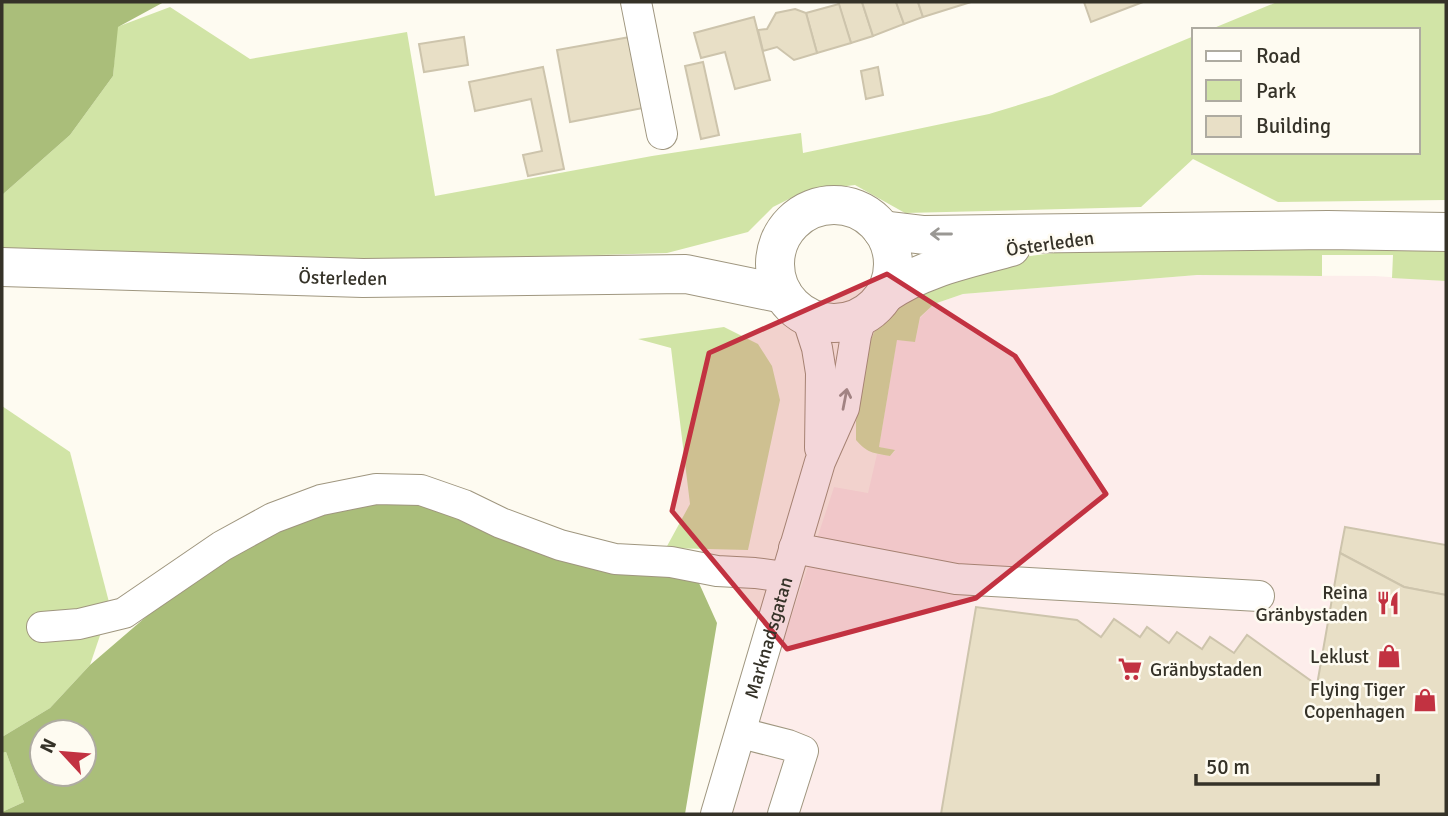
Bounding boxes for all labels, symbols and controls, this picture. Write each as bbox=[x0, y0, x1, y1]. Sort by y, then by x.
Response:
legend bbox=[1192, 28, 1420, 154]
text: Road bbox=[1256, 43, 1301, 69]
text: Park bbox=[1256, 78, 1297, 104]
text: Building bbox=[1256, 113, 1331, 139]
street label: Österleden bbox=[1005, 226, 1096, 262]
one-way arrow bbox=[930, 228, 953, 241]
street label: Österleden bbox=[298, 265, 387, 291]
one-way arrow bbox=[839, 388, 853, 411]
street label: Marknadsgatan bbox=[740, 574, 798, 702]
place label: Reina Gränbystaden bbox=[1256, 581, 1368, 627]
restaurant icon: Reina Gränbystaden bbox=[1374, 589, 1402, 617]
shop icon: Leklust bbox=[1375, 642, 1403, 670]
place label: Leklust bbox=[1310, 645, 1369, 669]
supermarket icon: Gränbystaden bbox=[1116, 655, 1144, 683]
place label: Gränbystaden bbox=[1150, 658, 1262, 682]
place label: Flying Tiger Copenhagen bbox=[1304, 678, 1405, 724]
shop icon: Flying Tiger Copenhagen bbox=[1411, 686, 1439, 714]
north arrow bbox=[28, 718, 98, 788]
text: N bbox=[35, 735, 62, 757]
scale bar bbox=[1196, 742, 1378, 786]
text: 50 m bbox=[1206, 754, 1250, 780]

